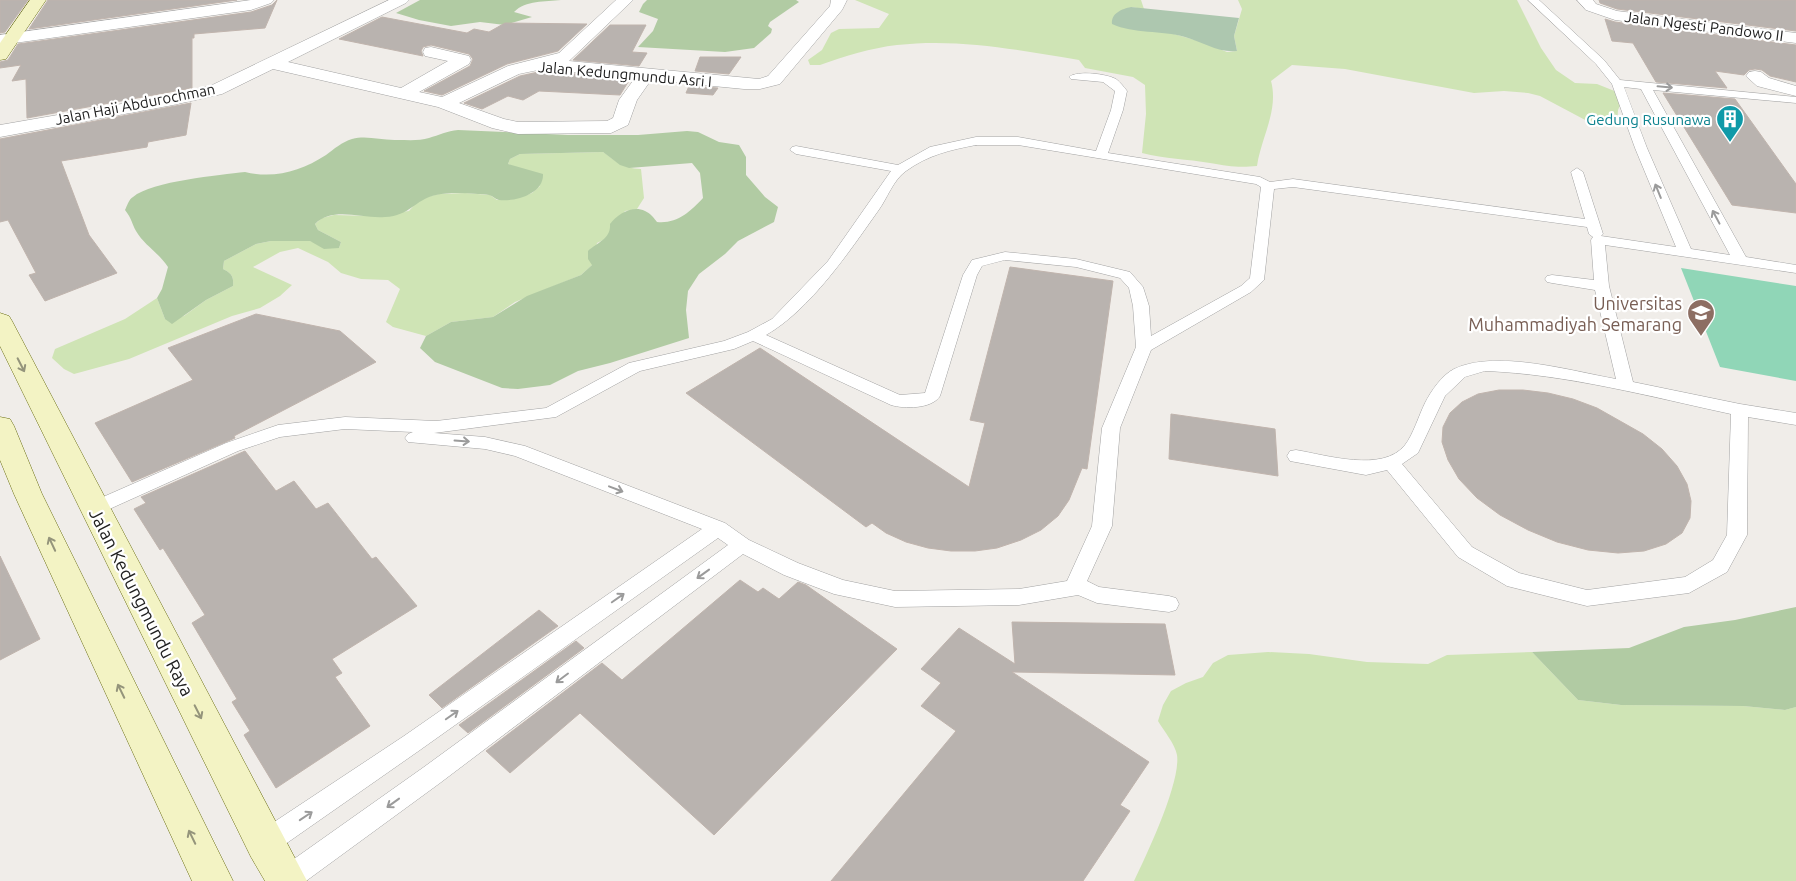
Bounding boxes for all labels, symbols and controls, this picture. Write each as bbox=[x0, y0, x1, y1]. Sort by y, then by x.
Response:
street label: Jalan Ngesti Pandowo II bbox=[1624, 8, 1784, 44]
street label: Jalan Kedungmundu Asri I bbox=[537, 58, 713, 90]
street label: Jalan Haji Abdurochman bbox=[54, 80, 216, 128]
one-way arrow bbox=[1657, 82, 1673, 92]
building icon: Gedung Rusunawa bbox=[1715, 104, 1745, 143]
place label: Gedung Rusunawa bbox=[1586, 111, 1711, 128]
one-way arrow bbox=[1653, 184, 1663, 199]
one-way arrow bbox=[1711, 210, 1721, 225]
place label: Universitas Muhammadiyah Semarang bbox=[1468, 293, 1682, 334]
school or university icon: Universitas Muhammadiyah Semarang bbox=[1686, 298, 1716, 337]
one-way arrow bbox=[16, 357, 26, 372]
one-way arrow bbox=[454, 436, 470, 446]
one-way arrow bbox=[608, 485, 624, 494]
street label: Jalan Kedungmundu Raya bbox=[86, 505, 198, 699]
one-way arrow bbox=[46, 537, 56, 552]
one-way arrow bbox=[697, 568, 710, 579]
one-way arrow bbox=[611, 593, 625, 603]
one-way arrow bbox=[555, 673, 569, 683]
one-way arrow bbox=[116, 684, 126, 699]
one-way arrow bbox=[194, 704, 203, 719]
one-way arrow bbox=[445, 710, 459, 720]
one-way arrow bbox=[386, 798, 400, 808]
one-way arrow bbox=[298, 811, 312, 821]
one-way arrow bbox=[187, 830, 196, 845]

